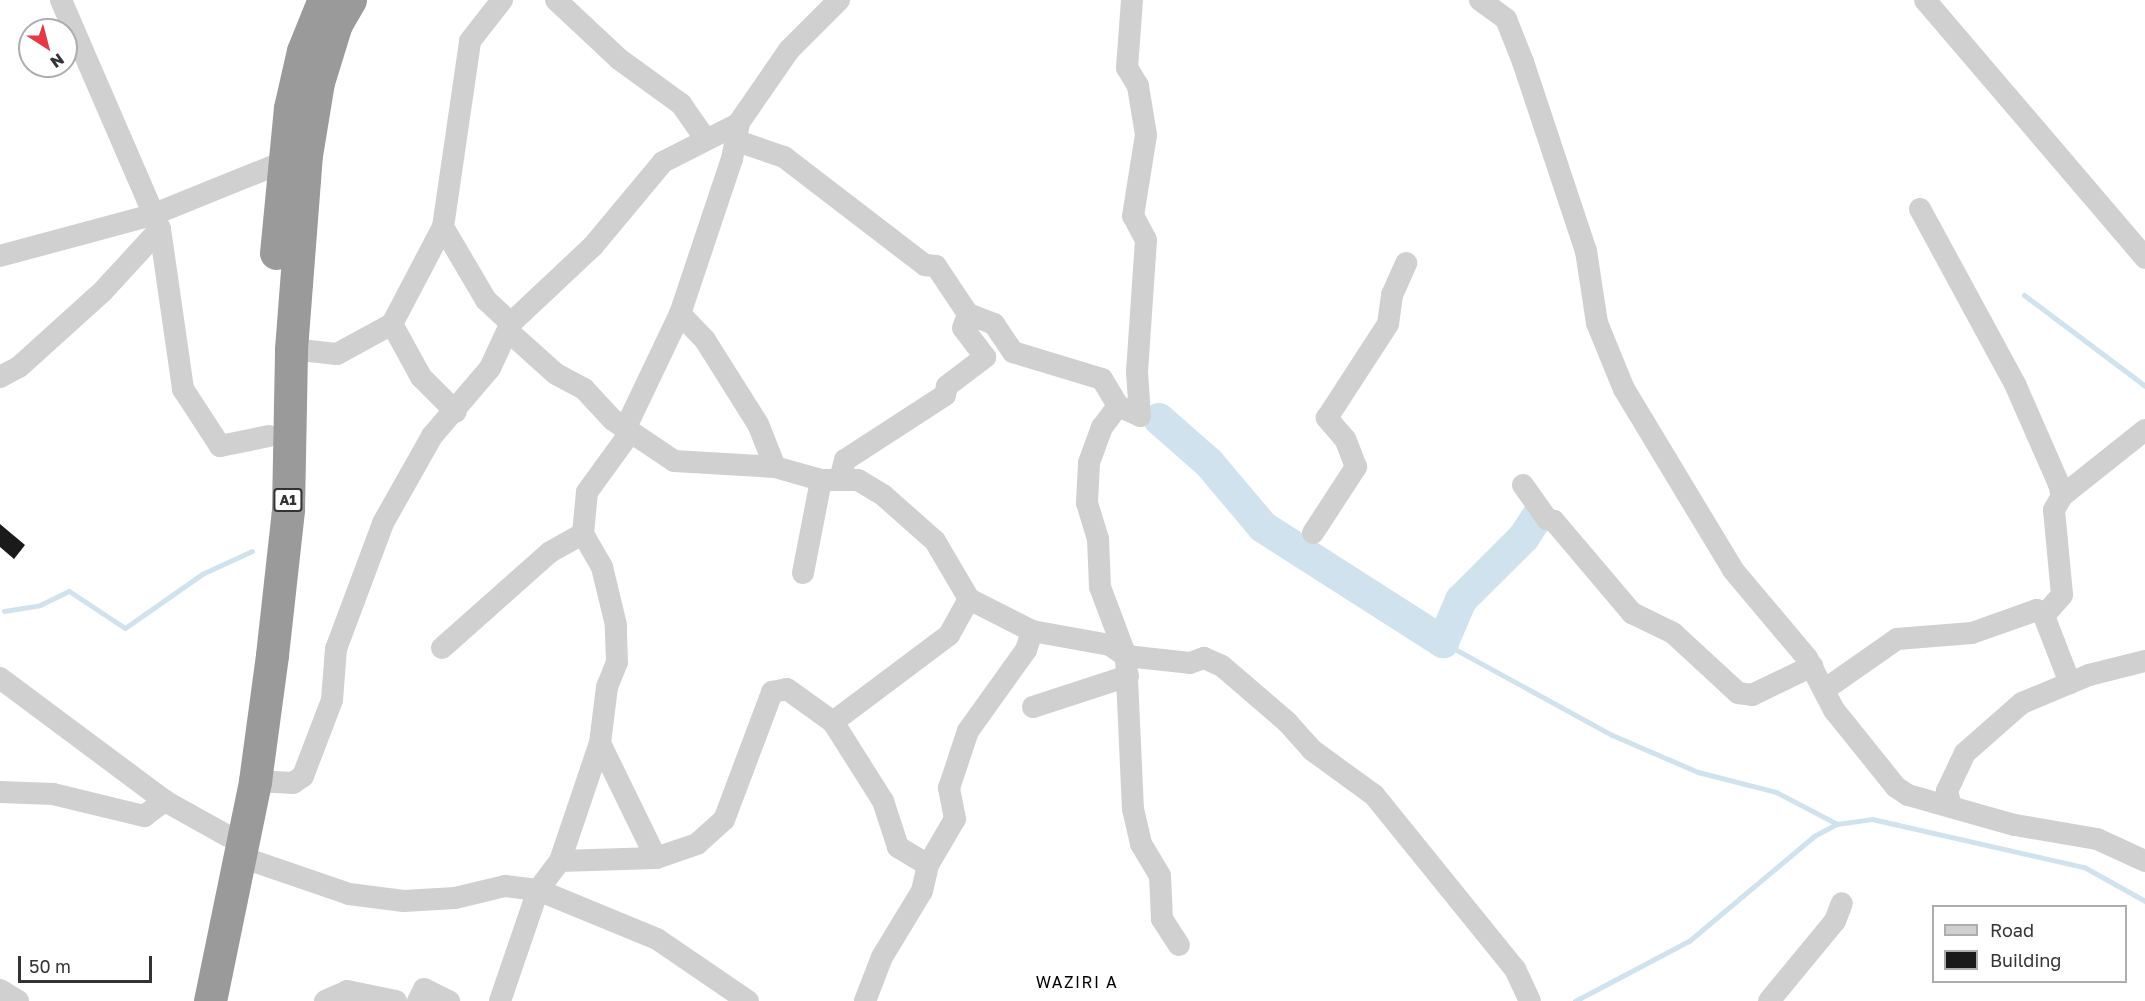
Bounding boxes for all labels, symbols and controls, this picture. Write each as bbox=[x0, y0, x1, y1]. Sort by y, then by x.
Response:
north arrow bbox=[18, 18, 78, 78]
text: N bbox=[47, 49, 68, 73]
road number: A1 bbox=[273, 489, 303, 511]
legend bbox=[1932, 905, 2127, 983]
text: Road bbox=[1990, 919, 2034, 941]
scale bar bbox=[21, 944, 154, 982]
text: Building bbox=[1990, 949, 2061, 971]
text: 50 m bbox=[29, 955, 71, 977]
district label: WAZIRI A bbox=[1036, 972, 1118, 992]

